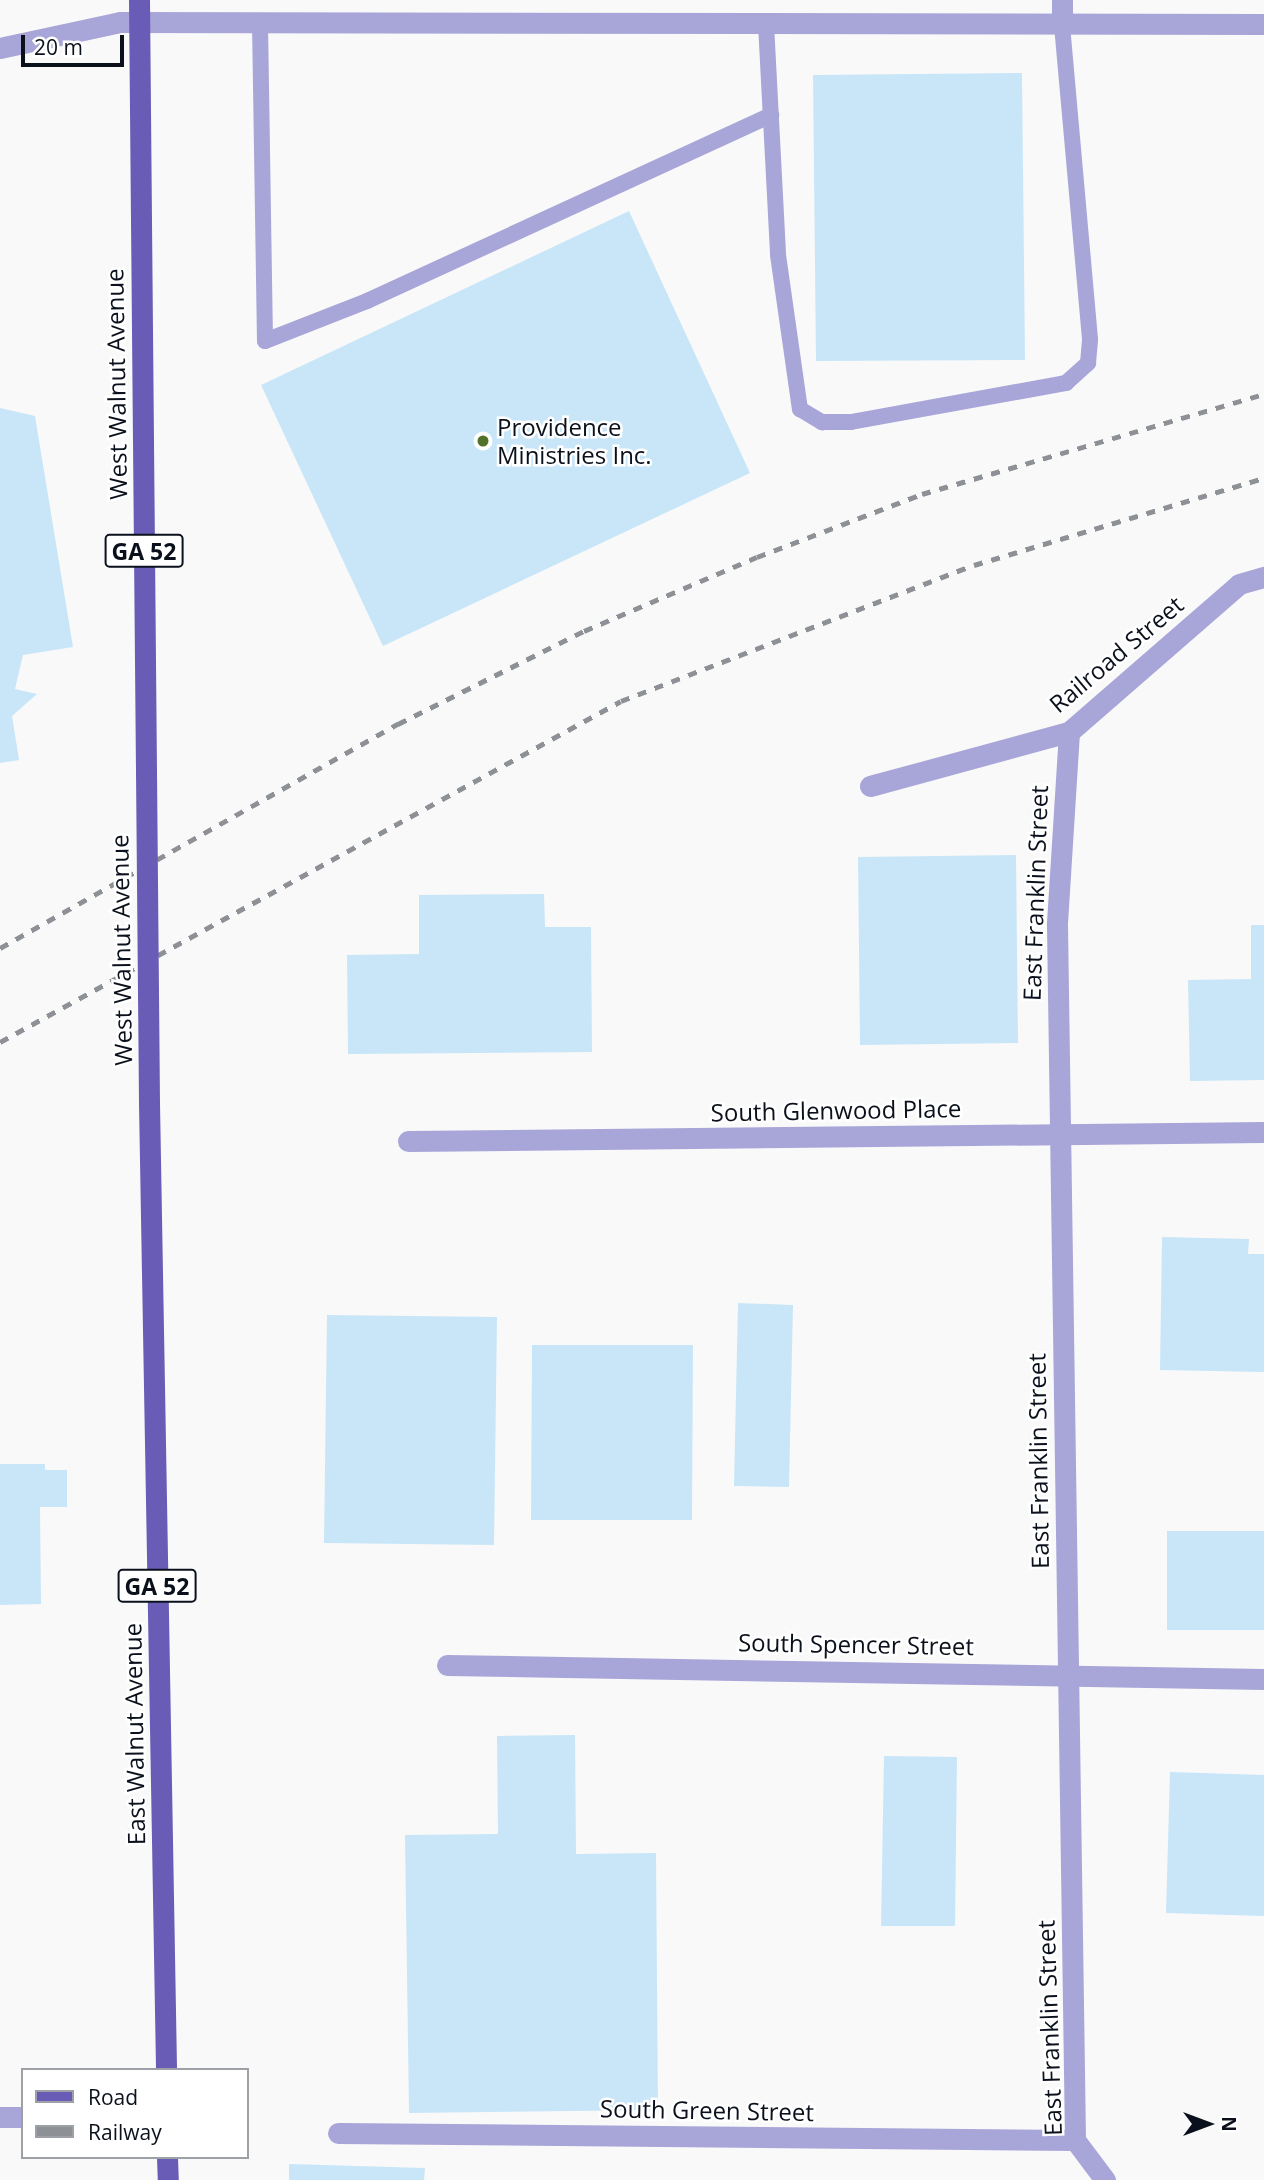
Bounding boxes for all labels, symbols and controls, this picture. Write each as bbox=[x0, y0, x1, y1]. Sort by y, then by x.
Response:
scale bar bbox=[24, 21, 128, 65]
text: 20 m bbox=[34, 33, 83, 61]
street label: West Walnut Avenue bbox=[100, 268, 132, 500]
place label: Providence Ministries Inc. bbox=[497, 413, 652, 469]
marker: Providence Ministries Inc. bbox=[475, 433, 491, 449]
road number: GA 52 bbox=[104, 531, 184, 570]
street label: Railroad Street bbox=[1043, 590, 1189, 718]
street label: East Franklin Street bbox=[1017, 785, 1053, 1001]
street label: West Walnut Avenue bbox=[105, 834, 137, 1066]
street label: South Glenwood Place bbox=[710, 1093, 962, 1127]
street label: East Franklin Street bbox=[1022, 1353, 1054, 1569]
road number: GA 52 bbox=[117, 1567, 197, 1606]
street label: East Walnut Avenue bbox=[118, 1623, 150, 1845]
street label: South Spencer Street bbox=[738, 1628, 974, 1660]
street label: East Franklin Street bbox=[1031, 1920, 1067, 2136]
legend bbox=[21, 2068, 248, 2159]
text: Road bbox=[88, 2083, 138, 2111]
north arrow bbox=[1173, 2089, 1243, 2159]
street label: South Green Street bbox=[600, 2094, 814, 2126]
text: N bbox=[1216, 2116, 1242, 2132]
text: Railway bbox=[88, 2118, 162, 2146]

